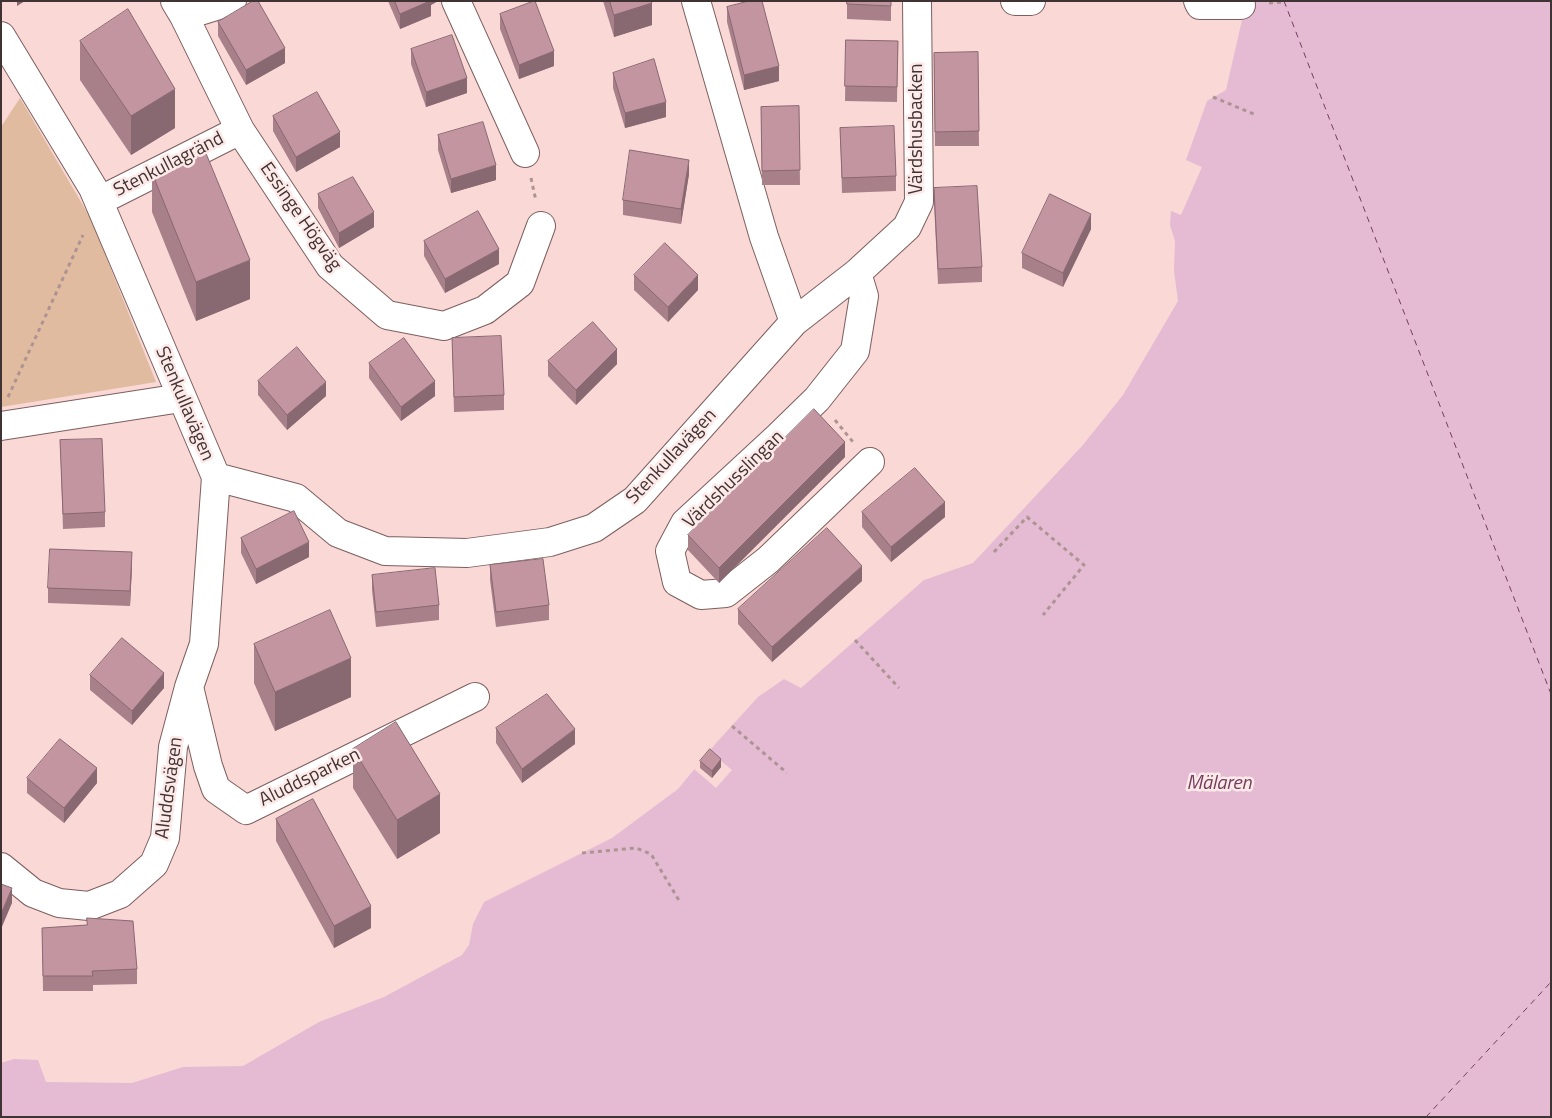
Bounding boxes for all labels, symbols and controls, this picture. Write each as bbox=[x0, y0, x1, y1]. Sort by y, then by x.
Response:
street label: Värdshusbacken bbox=[906, 64, 928, 194]
street label: Stenkullagränd bbox=[110, 128, 228, 202]
street label: Essinge Högväg bbox=[254, 158, 346, 276]
street label: Stenkullavägen bbox=[150, 343, 218, 465]
street label: Stenkullavägen bbox=[622, 405, 722, 509]
street label: Värdshusslingan bbox=[679, 426, 789, 534]
street label: Aluddsvägen bbox=[152, 736, 188, 840]
street label: Aluddsparken bbox=[256, 744, 364, 812]
water label: Mälaren bbox=[1186, 772, 1252, 796]

